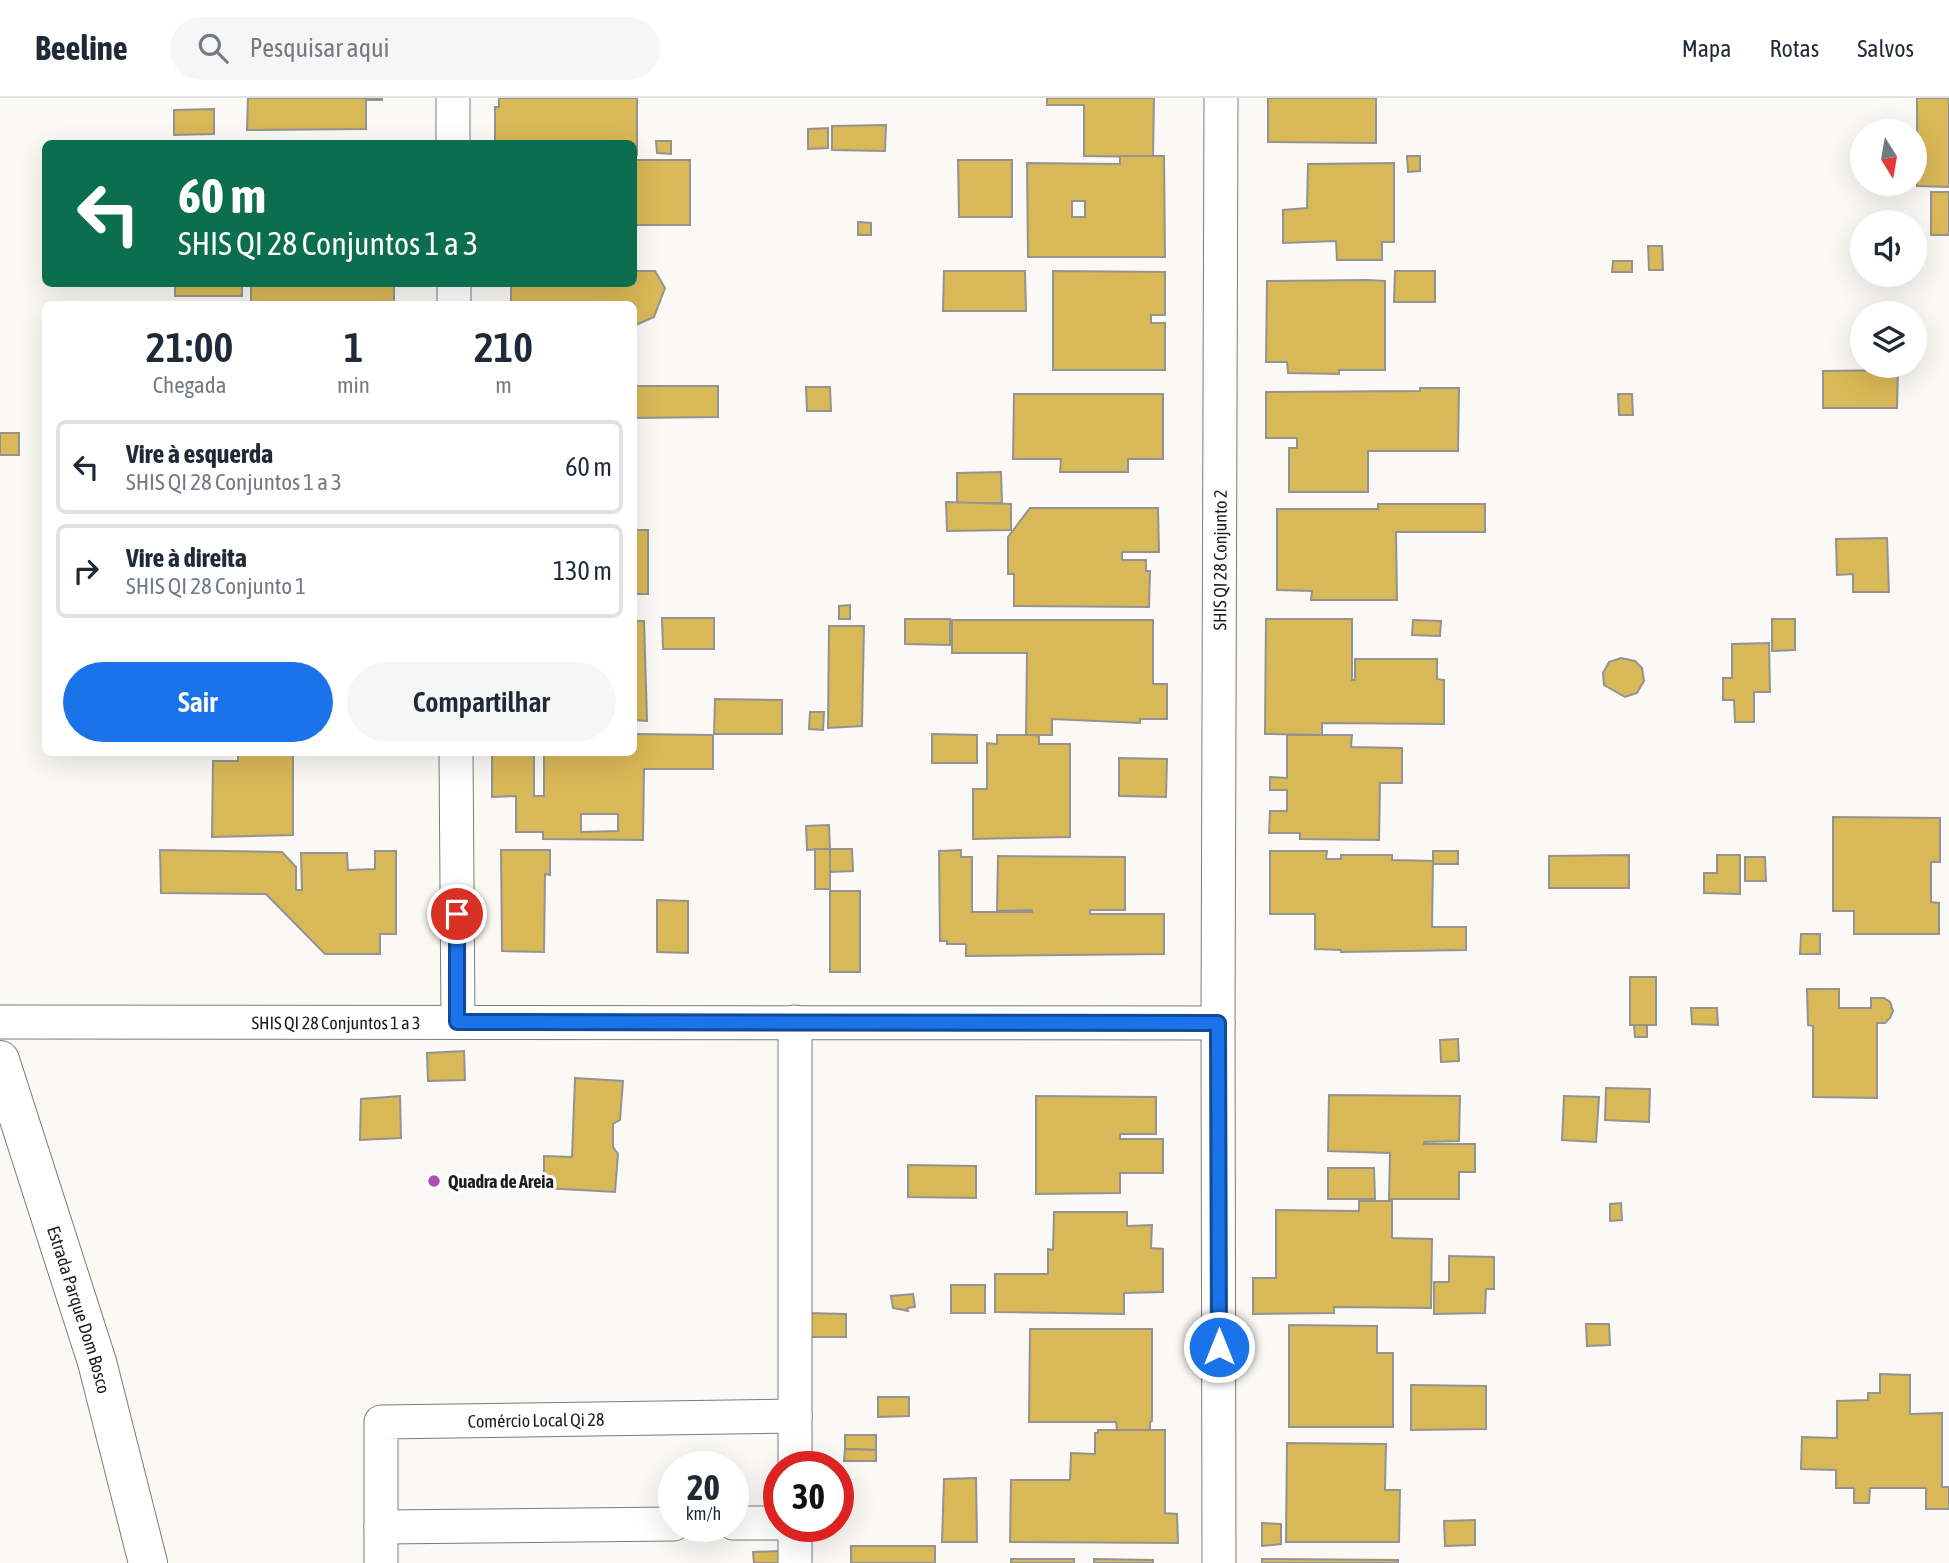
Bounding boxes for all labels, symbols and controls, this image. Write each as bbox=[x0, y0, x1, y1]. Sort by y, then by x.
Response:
search box bbox=[170, 17, 660, 80]
text: Beeline bbox=[35, 29, 128, 67]
icon: search bbox=[194, 29, 232, 67]
text: Pesquisar aqui bbox=[250, 33, 390, 63]
text: Mapa bbox=[1682, 35, 1731, 62]
text: Rotas bbox=[1769, 35, 1819, 62]
text: Salvos bbox=[1857, 35, 1914, 62]
north arrow bbox=[1850, 119, 1927, 196]
map controls bbox=[1850, 119, 1927, 378]
text: 60 m bbox=[178, 167, 266, 223]
icon: left bbox=[63, 168, 154, 259]
button: sound bbox=[1850, 210, 1927, 287]
text: SHIS QI 28 Conjuntos 1 a 3 bbox=[178, 225, 478, 262]
button: layers bbox=[1850, 301, 1927, 378]
text: 21:00 bbox=[146, 323, 233, 371]
text: 1 bbox=[344, 323, 363, 371]
text: 210 bbox=[474, 323, 533, 371]
text: Chegada bbox=[153, 372, 226, 398]
text: min bbox=[337, 372, 370, 398]
text: m bbox=[495, 372, 512, 398]
text: Vire à esquerda bbox=[126, 439, 273, 469]
icon: left bbox=[67, 448, 105, 486]
text: 60 m bbox=[565, 452, 612, 482]
text: SHIS QI 28 Conjuntos 1 a 3 bbox=[126, 469, 342, 495]
street label: SHIS QI 28 Conjunto 2 bbox=[1209, 489, 1230, 631]
text: Vire à direita bbox=[126, 543, 247, 573]
icon: right bbox=[67, 552, 105, 590]
text: 130 m bbox=[553, 556, 612, 586]
text: SHIS QI 28 Conjunto 1 bbox=[126, 573, 306, 599]
button: Sair bbox=[63, 662, 333, 742]
button: Compartilhar bbox=[347, 662, 616, 742]
pin bbox=[427, 884, 487, 944]
icon: arrive bbox=[438, 895, 476, 933]
street label: SHIS QI 28 Conjuntos 1 a 3 bbox=[251, 1012, 421, 1033]
place label: Quadra de Areia bbox=[448, 1171, 554, 1192]
marker: Quadra de Areia bbox=[426, 1173, 442, 1189]
street label: Estrada Parque Dom Bosco bbox=[43, 1223, 115, 1396]
position arrow bbox=[1182, 1310, 1256, 1384]
street label: Comércio Local Qi 28 bbox=[468, 1408, 604, 1431]
speed limit sign: 30 bbox=[763, 1451, 854, 1542]
text: 20 bbox=[687, 1467, 720, 1507]
text: km/h bbox=[686, 1503, 721, 1524]

